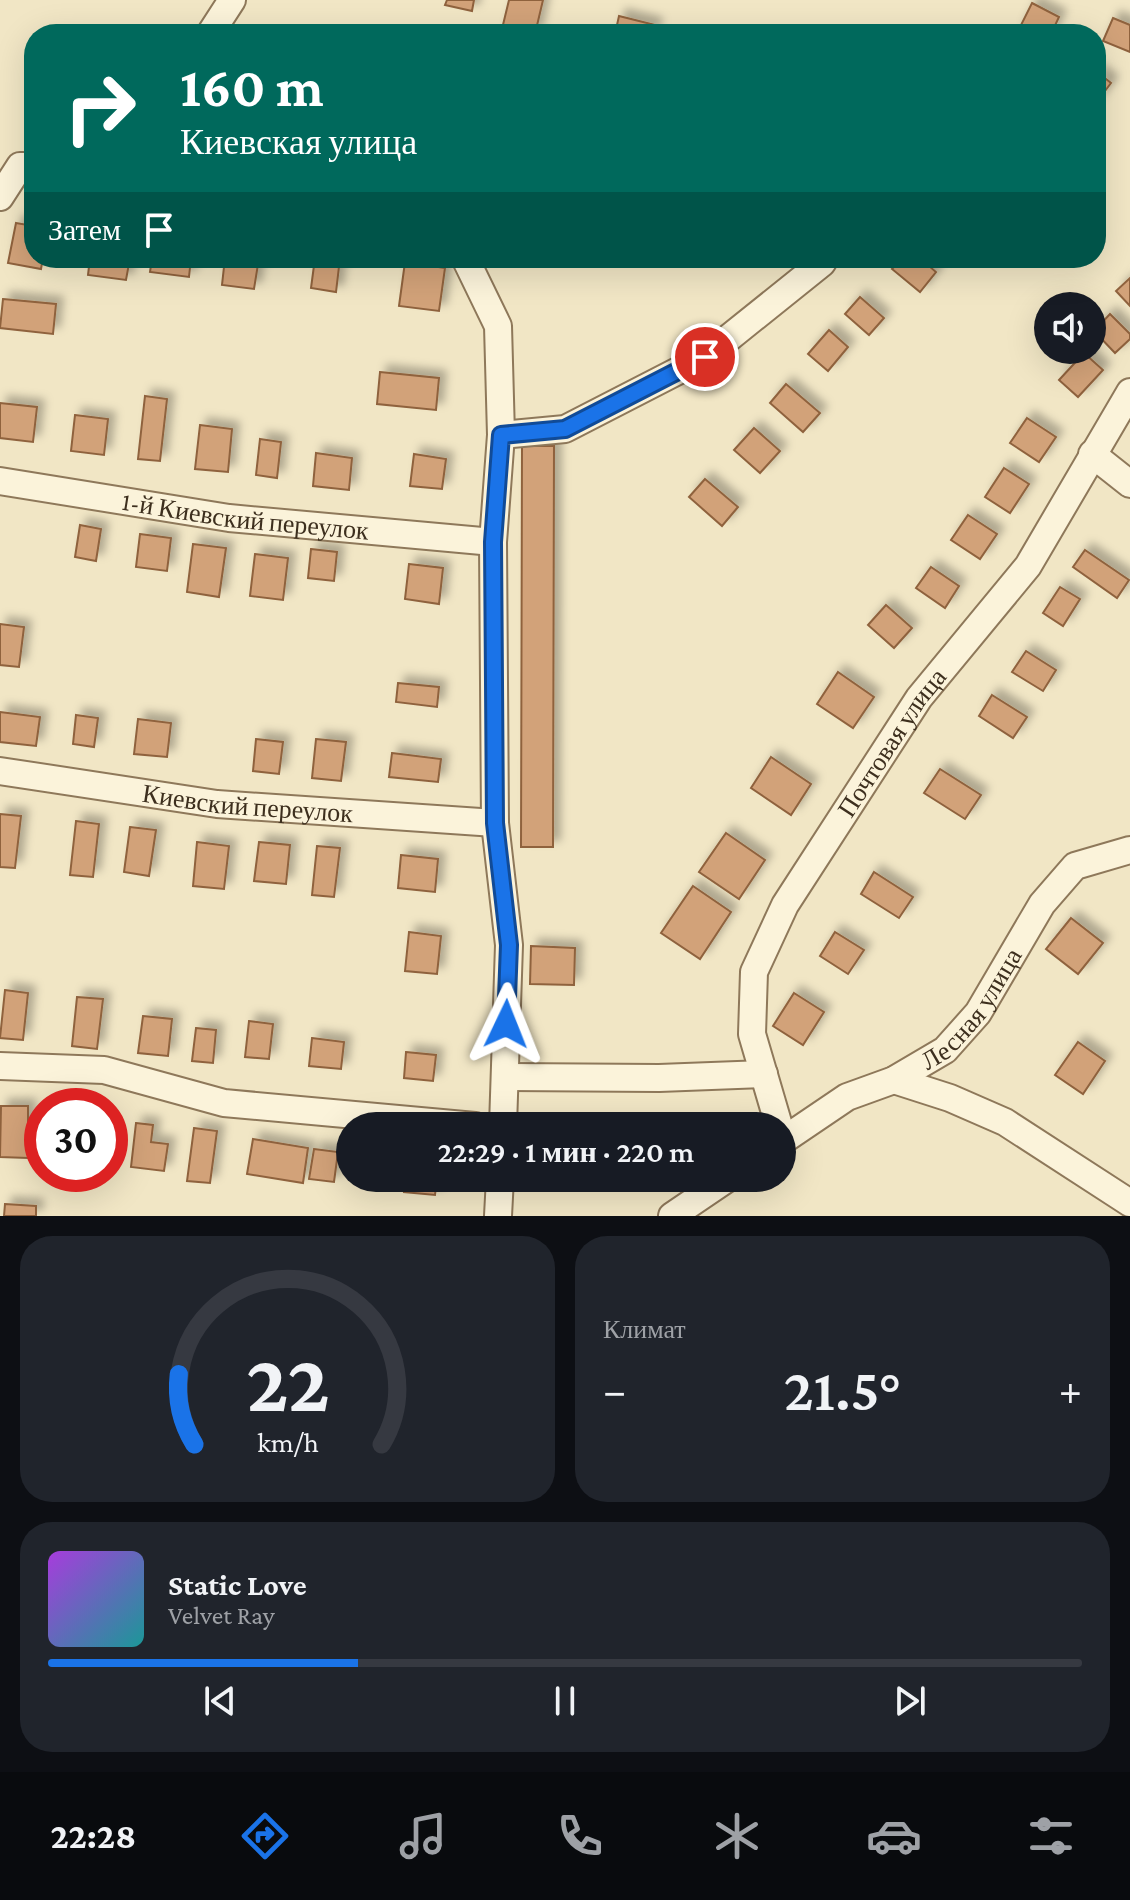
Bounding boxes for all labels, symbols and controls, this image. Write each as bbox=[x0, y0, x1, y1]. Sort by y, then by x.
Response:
icon: right bbox=[48, 56, 152, 160]
text: 160 m bbox=[180, 56, 324, 118]
text: Киевская улица bbox=[180, 122, 417, 162]
icon: arrive bbox=[137, 208, 181, 252]
text: Затем bbox=[48, 213, 121, 246]
map controls bbox=[1034, 292, 1106, 364]
button: sound bbox=[1034, 292, 1106, 364]
pin bbox=[671, 323, 739, 391]
icon: arrive bbox=[683, 335, 727, 379]
street label: 1-й Киевский переулок bbox=[120, 487, 370, 546]
street label: Почтовая улица bbox=[832, 662, 953, 823]
street label: Киевский переулок bbox=[140, 779, 354, 828]
street label: Лесная улица bbox=[916, 943, 1028, 1076]
position arrow bbox=[464, 982, 548, 1066]
speed limit sign: 30 bbox=[24, 1088, 128, 1192]
text: 22:29 · 1 мин · 220 m bbox=[438, 1135, 694, 1168]
text: Климат bbox=[603, 1315, 686, 1344]
text: 22 bbox=[246, 1336, 329, 1429]
text: 21.5° bbox=[784, 1356, 901, 1423]
text: − bbox=[603, 1366, 626, 1414]
text: + bbox=[1059, 1366, 1082, 1414]
text: km/h bbox=[257, 1426, 318, 1458]
text: Static Love bbox=[168, 1568, 307, 1601]
text: Velvet Ray bbox=[168, 1601, 275, 1630]
icon: previous bbox=[198, 1679, 242, 1723]
icon: pause bbox=[543, 1679, 587, 1723]
icon: next bbox=[888, 1679, 932, 1723]
icon: directions bbox=[237, 1808, 293, 1864]
icon: music bbox=[395, 1808, 451, 1864]
icon: phone bbox=[552, 1808, 608, 1864]
icon: climate bbox=[709, 1808, 765, 1864]
icon: car bbox=[866, 1808, 922, 1864]
icon: filters bbox=[1023, 1808, 1079, 1864]
text: 22:28 bbox=[51, 1816, 136, 1856]

